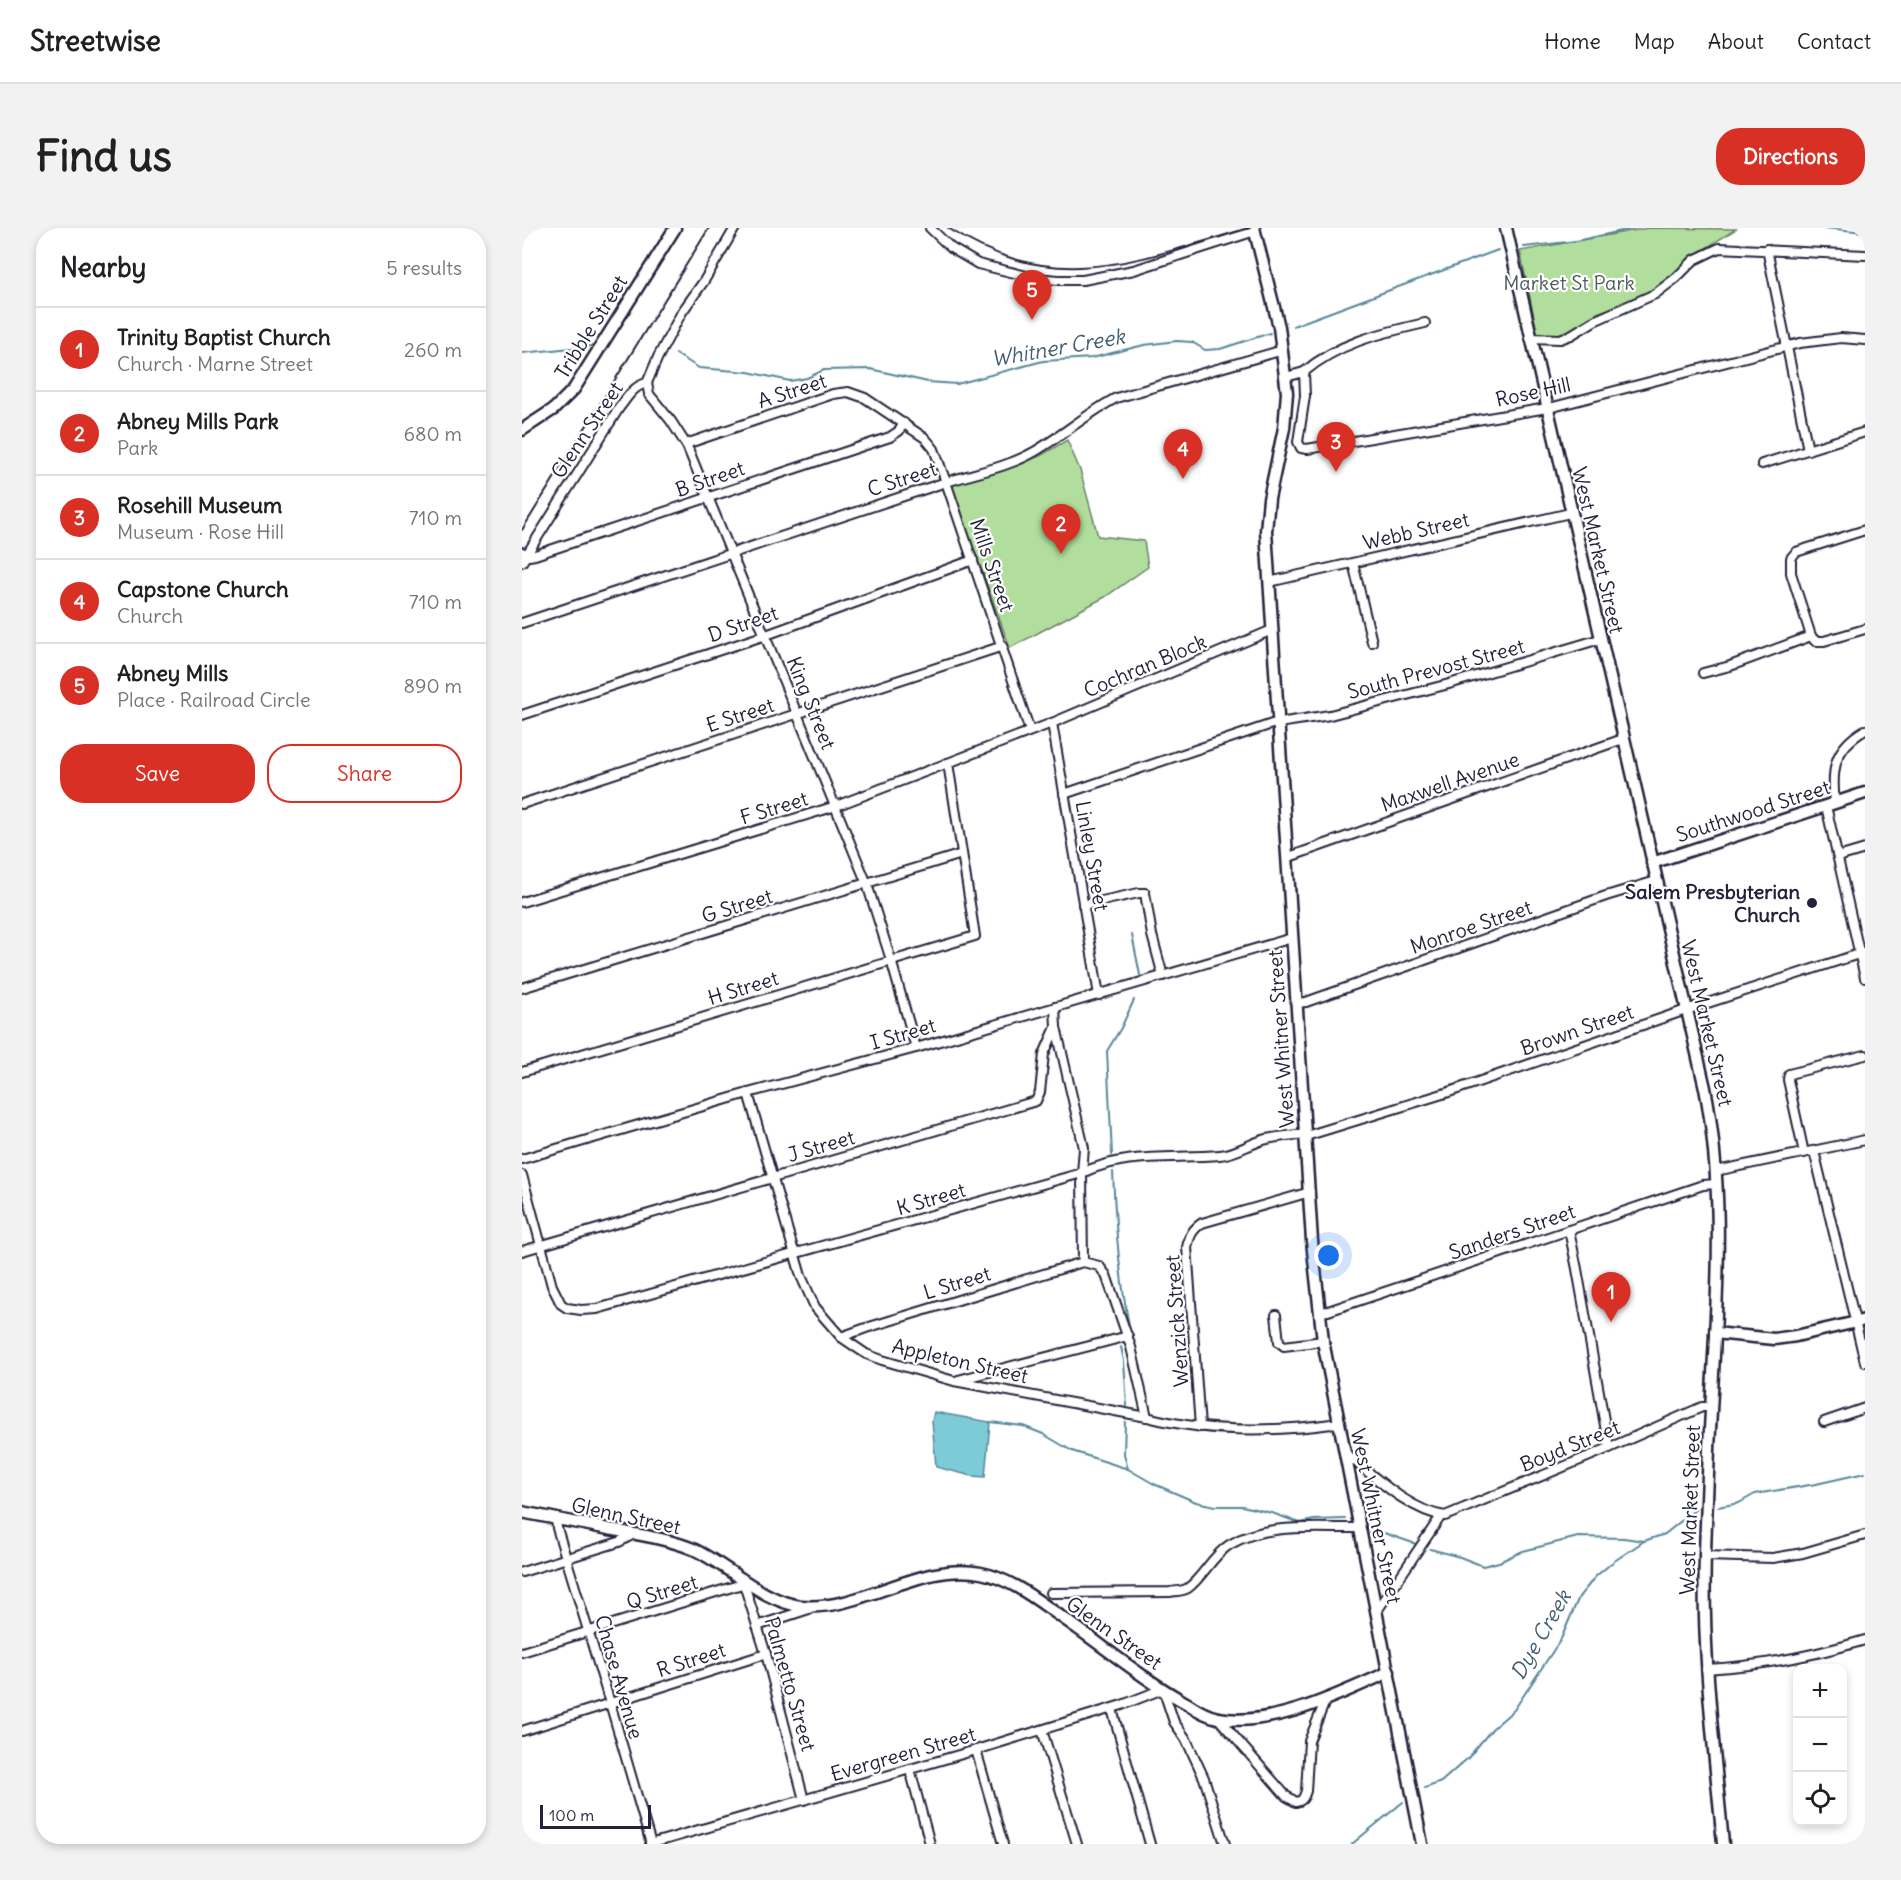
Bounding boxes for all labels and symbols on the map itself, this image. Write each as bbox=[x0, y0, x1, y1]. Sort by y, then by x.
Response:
street label: Tribble Street bbox=[549, 270, 632, 383]
pin: 5 bbox=[1012, 270, 1052, 320]
park label: Market St Park bbox=[1503, 270, 1635, 295]
water label: Whitner Creek bbox=[989, 322, 1128, 373]
street label: A Street bbox=[754, 368, 830, 413]
street label: Rose Hill bbox=[1493, 371, 1573, 412]
street label: Glenn Street bbox=[545, 377, 628, 483]
pin: 3 bbox=[1316, 422, 1356, 472]
pin: 4 bbox=[1164, 430, 1202, 479]
street label: B Street bbox=[672, 455, 748, 502]
street label: C Street bbox=[864, 456, 940, 501]
street label: West Market Street bbox=[1567, 464, 1630, 636]
pin: 2 bbox=[1042, 504, 1080, 554]
street label: Webb Street bbox=[1360, 506, 1472, 555]
street label: Mills Street bbox=[965, 515, 1020, 615]
street label: D Street bbox=[705, 600, 781, 647]
street label: Cochran Block bbox=[1080, 628, 1210, 703]
street label: South Prevost Street bbox=[1345, 633, 1527, 704]
street label: King Street bbox=[782, 653, 841, 753]
street label: E Street bbox=[703, 692, 777, 737]
street label: Maxwell Avenue bbox=[1377, 746, 1522, 817]
street label: Southwood Street bbox=[1673, 774, 1833, 847]
street label: F Street bbox=[737, 785, 811, 830]
street label: Linley Street bbox=[1070, 799, 1115, 913]
place label: Salem Presbyterian Church bbox=[1625, 879, 1800, 927]
street label: G Street bbox=[698, 883, 775, 928]
street label: Monroe Street bbox=[1407, 894, 1535, 959]
marker: Salem Presbyterian Church bbox=[1805, 896, 1819, 910]
street label: West Market Street bbox=[1676, 937, 1739, 1109]
street label: West Whitner Street bbox=[1262, 949, 1299, 1129]
street label: H Street bbox=[705, 965, 781, 1010]
street label: Brown Street bbox=[1517, 998, 1637, 1061]
street label: I Street bbox=[867, 1012, 939, 1055]
street label: J Street bbox=[784, 1124, 858, 1167]
street label: K Street bbox=[894, 1177, 968, 1220]
street label: Sanders Street bbox=[1445, 1198, 1579, 1265]
your location bbox=[1314, 1241, 1343, 1270]
street label: Wenzick Street bbox=[1159, 1254, 1194, 1388]
street label: L Street bbox=[920, 1260, 994, 1305]
pin: 1 bbox=[1592, 1272, 1630, 1322]
street label: Appleton Street bbox=[890, 1333, 1031, 1388]
street label: Boyd Street bbox=[1516, 1414, 1624, 1477]
street label: West Market Street bbox=[1674, 1424, 1705, 1595]
street label: West Whitner Street bbox=[1346, 1426, 1407, 1606]
street label: Glenn Street bbox=[569, 1492, 683, 1539]
street label: Q Street bbox=[623, 1569, 701, 1614]
water label: Dye Creek bbox=[1504, 1584, 1577, 1684]
street label: Glenn Street bbox=[1062, 1591, 1167, 1675]
street label: Chase Avenue bbox=[590, 1612, 649, 1742]
street label: Palmetto Street bbox=[759, 1614, 822, 1754]
street label: R Street bbox=[653, 1637, 729, 1682]
street label: Evergreen Street bbox=[827, 1721, 979, 1786]
scale bar bbox=[540, 1802, 651, 1830]

